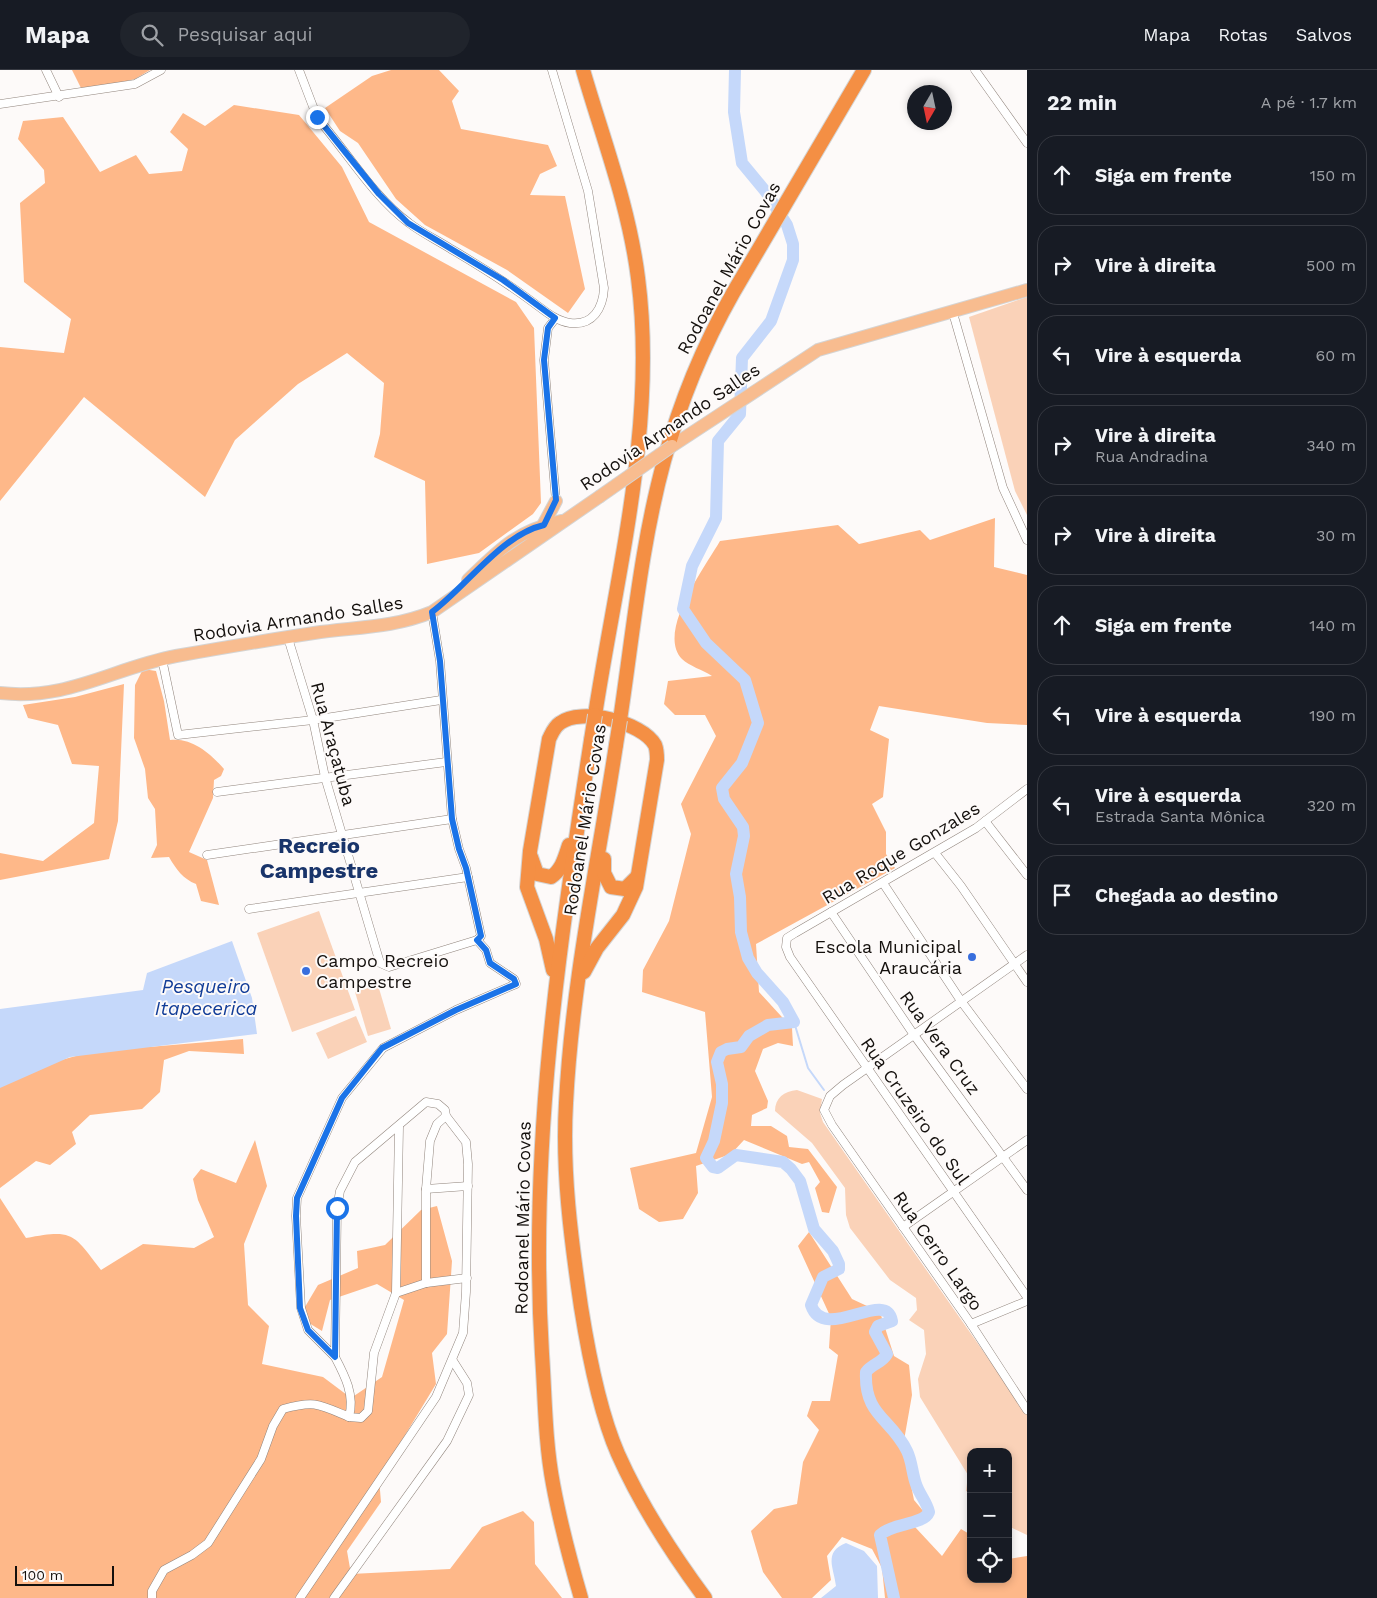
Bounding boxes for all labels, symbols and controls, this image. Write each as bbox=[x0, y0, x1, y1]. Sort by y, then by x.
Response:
search box bbox=[120, 12, 470, 57]
text: Mapa bbox=[25, 21, 90, 49]
icon: search bbox=[138, 21, 166, 49]
text: Pesquisar aqui bbox=[178, 23, 313, 46]
text: Mapa bbox=[1143, 24, 1190, 45]
text: Rotas bbox=[1218, 24, 1268, 45]
text: Salvos bbox=[1296, 24, 1352, 45]
north arrow bbox=[907, 85, 952, 130]
text: 22 min bbox=[1047, 90, 1117, 115]
text: A pé · 1.7 km bbox=[1261, 93, 1357, 112]
route end bbox=[306, 106, 329, 129]
icon: ahead bbox=[1048, 161, 1076, 189]
text: Siga em frente bbox=[1095, 164, 1232, 187]
text: 150 m bbox=[1310, 166, 1356, 185]
street label: Rodoanel Mário Covas bbox=[672, 178, 785, 358]
icon: right bbox=[1048, 251, 1076, 279]
text: Vire à direita bbox=[1095, 254, 1216, 277]
text: 500 m bbox=[1306, 256, 1356, 275]
icon: left bbox=[1048, 341, 1076, 369]
text: Vire à esquerda bbox=[1095, 344, 1241, 367]
text: 60 m bbox=[1316, 346, 1356, 365]
street label: Rodovia Armando Salles bbox=[576, 359, 764, 495]
text: Vire à direita bbox=[1095, 424, 1216, 447]
icon: right bbox=[1048, 431, 1076, 459]
text: 340 m bbox=[1306, 436, 1356, 455]
text: Rua Andradina bbox=[1095, 447, 1208, 466]
icon: right bbox=[1048, 521, 1076, 549]
text: Vire à direita bbox=[1095, 524, 1216, 547]
text: 30 m bbox=[1316, 526, 1356, 545]
street label: Rodovia Armando Salles bbox=[191, 592, 404, 645]
icon: ahead bbox=[1048, 611, 1076, 639]
text: Siga em frente bbox=[1095, 614, 1232, 637]
text: 140 m bbox=[1309, 616, 1356, 635]
street label: Rua Araçatuba bbox=[307, 680, 360, 808]
icon: left bbox=[1048, 701, 1076, 729]
text: Vire à esquerda bbox=[1095, 704, 1241, 727]
text: 190 m bbox=[1309, 706, 1356, 725]
street label: Rodoanel Mário Covas bbox=[559, 723, 610, 917]
text: Vire à esquerda bbox=[1095, 784, 1241, 807]
icon: left bbox=[1048, 791, 1076, 819]
text: 320 m bbox=[1307, 796, 1356, 815]
street label: Rua Roque Gonzales bbox=[818, 797, 983, 908]
text: Estrada Santa Mônica bbox=[1095, 807, 1265, 826]
district label: Recreio Campestre bbox=[260, 833, 378, 883]
icon: arrive bbox=[1048, 881, 1076, 909]
text: Chegada ao destino bbox=[1095, 884, 1278, 907]
place label: Escola Municipal Araucária bbox=[815, 936, 962, 978]
place label: Campo Recreio Campestre bbox=[316, 950, 449, 992]
marker: Escola Municipal Araucária bbox=[966, 951, 978, 963]
marker: Campo Recreio Campestre bbox=[300, 965, 312, 977]
water label: Pesqueiro Itapecerica bbox=[155, 975, 258, 1020]
street label: Rua Vera Cruz bbox=[896, 987, 985, 1099]
street label: Rua Cruzeiro do Sul bbox=[857, 1033, 974, 1189]
street label: Rodoanel Mário Covas bbox=[510, 1121, 535, 1315]
street label: Rua Cerro Largo bbox=[889, 1187, 987, 1315]
route start bbox=[326, 1197, 349, 1220]
map controls bbox=[967, 1448, 1012, 1583]
button: + bbox=[967, 1448, 1012, 1493]
button: − bbox=[967, 1493, 1012, 1538]
button: locate bbox=[967, 1538, 1012, 1583]
scale bar bbox=[15, 1563, 114, 1586]
text: 100 m bbox=[22, 1567, 63, 1583]

